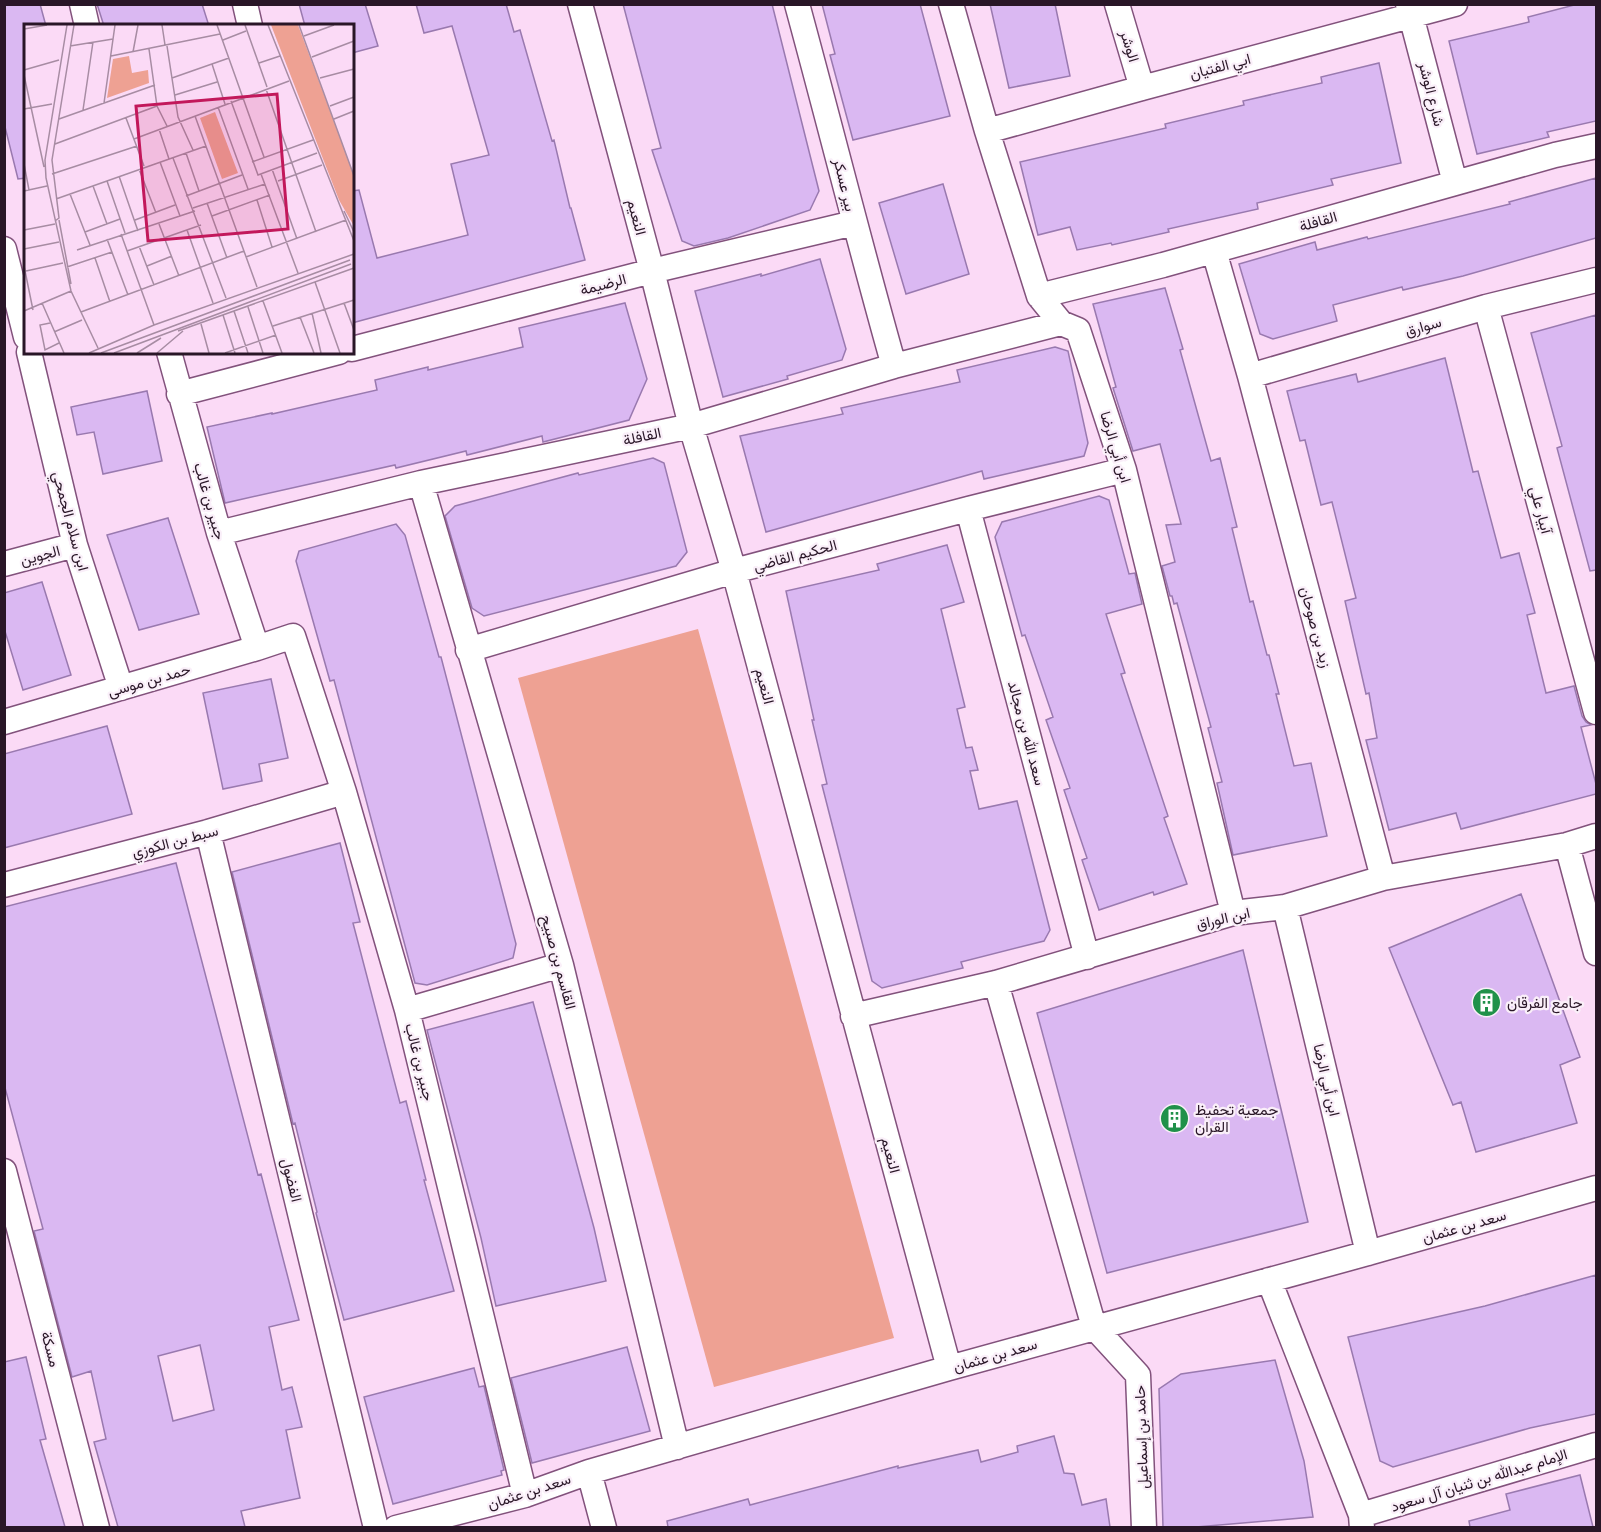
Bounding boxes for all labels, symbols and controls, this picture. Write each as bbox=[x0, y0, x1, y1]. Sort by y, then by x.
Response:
inset map bbox=[24, 24, 354, 354]
street label: الوشر bbox=[1116, 27, 1144, 64]
street label: ابي الفتيان bbox=[1187, 49, 1254, 87]
street label: شارع الوشر bbox=[1413, 59, 1449, 129]
street label: بير عسكر bbox=[829, 156, 860, 213]
street label: النعيم bbox=[622, 197, 651, 237]
street label: القافلة bbox=[1297, 207, 1339, 235]
street label: الرضيمة bbox=[578, 269, 628, 299]
street label: سوارق bbox=[1403, 312, 1444, 340]
street label: ابن أبي الرضا bbox=[1092, 409, 1136, 486]
street label: القافلة bbox=[621, 423, 663, 449]
street label: جبير بن غالب bbox=[189, 460, 230, 542]
street label: ابن سلام الجمحي bbox=[45, 469, 93, 574]
street label: آبيار علي bbox=[1522, 484, 1557, 538]
street label: الحكيم القاضي bbox=[751, 535, 840, 579]
street label: الجوين bbox=[18, 541, 62, 570]
street label: زيد بن صوحان bbox=[1295, 584, 1336, 670]
street label: حمد بن موسى bbox=[105, 659, 193, 702]
street label: النعيم bbox=[750, 666, 779, 706]
street label: سعد الله بن مجالد bbox=[1003, 679, 1050, 788]
street label: سبط بن الكوزي bbox=[130, 820, 221, 866]
street label: ابن الوراق bbox=[1194, 903, 1252, 934]
street label: القاسم بن صبيح bbox=[535, 913, 581, 1012]
building icon: جامع الفرقان bbox=[1470, 986, 1502, 1018]
place label: جامع الفرقان bbox=[1507, 993, 1583, 1014]
street label: جبير بن غالب bbox=[400, 1021, 439, 1103]
street label: ابن أبي الرضا bbox=[1306, 1042, 1345, 1119]
place label: جمعية تحفيظ القران bbox=[1195, 1100, 1278, 1136]
building icon: جمعية تحفيظ القران bbox=[1158, 1102, 1190, 1134]
street label: النعيم bbox=[876, 1135, 905, 1175]
street label: الفضول bbox=[277, 1156, 307, 1204]
street label: سعد بن عثمان bbox=[1420, 1205, 1509, 1248]
street label: مسكة bbox=[37, 1329, 65, 1369]
street label: سعد بن عثمان bbox=[951, 1334, 1040, 1377]
street label: حامد بن إسماعيل bbox=[1130, 1385, 1153, 1489]
street label: الإمام عبدالله بن ثنيان آل سعود bbox=[1388, 1444, 1570, 1517]
street label: سعد بن عثمان bbox=[485, 1469, 574, 1514]

